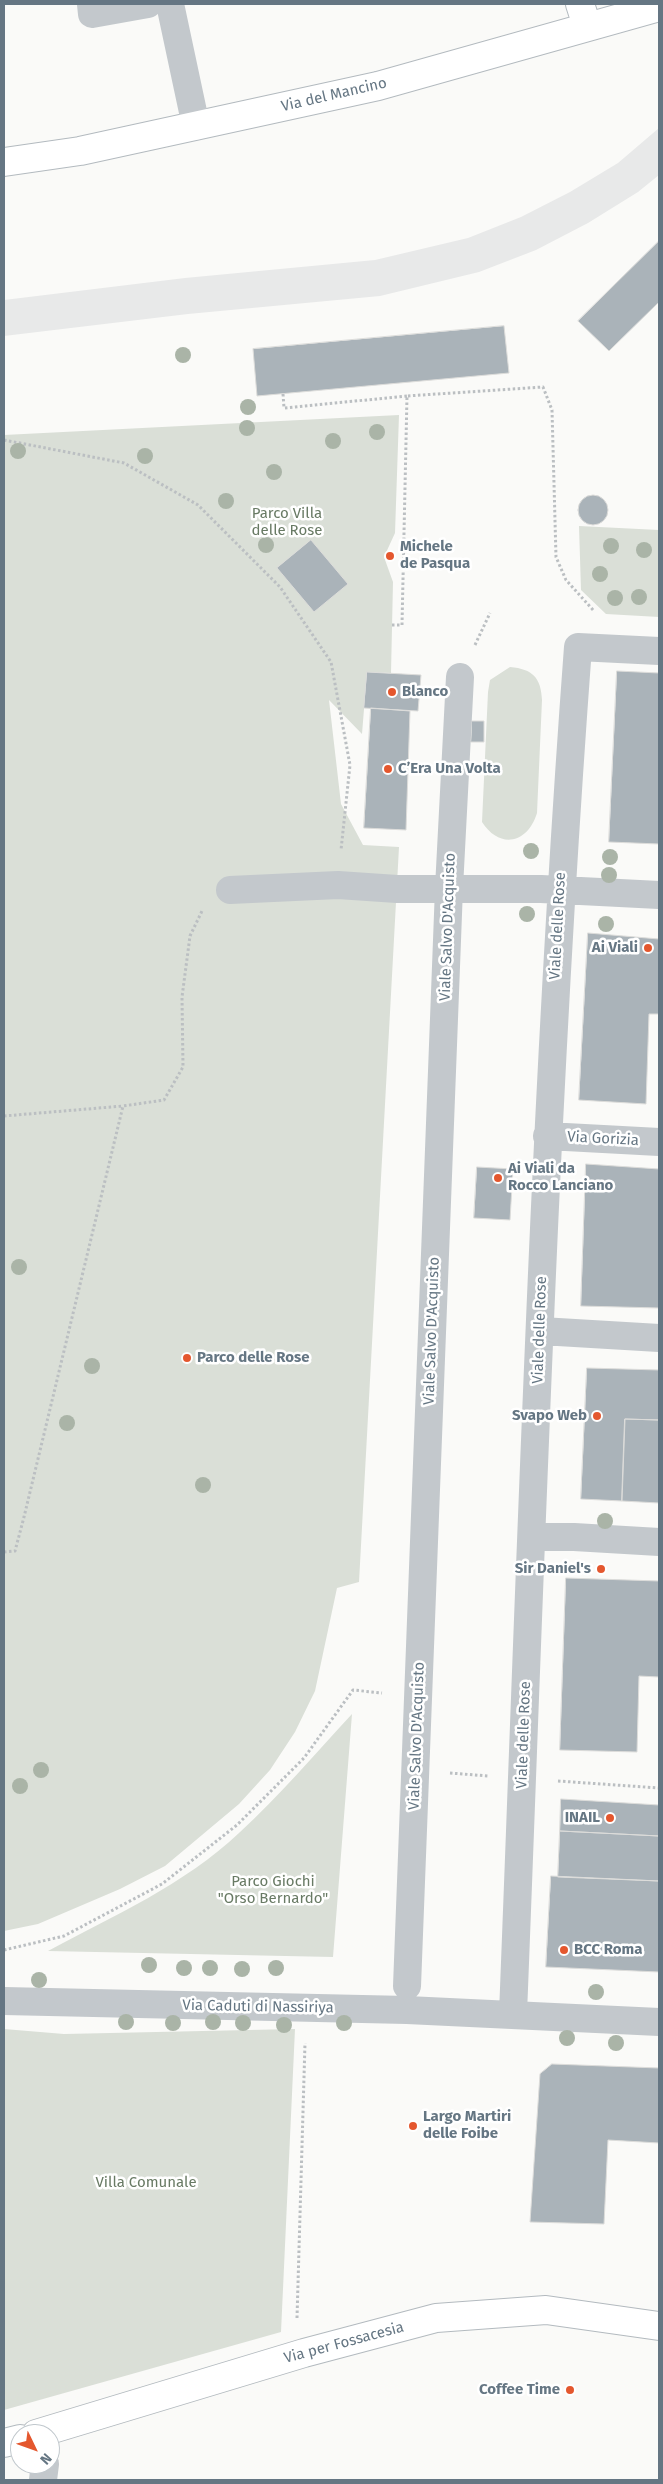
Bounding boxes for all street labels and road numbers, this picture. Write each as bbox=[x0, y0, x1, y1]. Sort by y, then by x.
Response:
street label: Via del Mancino bbox=[279, 74, 389, 116]
street label: Viale Salvo D'Acquisto bbox=[436, 853, 460, 1001]
street label: Viale delle Rose bbox=[546, 872, 570, 980]
street label: Via Gorizia bbox=[567, 1128, 639, 1150]
street label: Viale Salvo D'Acquisto bbox=[420, 1257, 444, 1405]
street label: Viale delle Rose bbox=[529, 1276, 551, 1384]
street label: Viale Salvo D'Acquisto bbox=[405, 1662, 429, 1810]
street label: Viale delle Rose bbox=[513, 1681, 535, 1789]
street label: Via Caduti di Nassiriya bbox=[182, 1997, 334, 2017]
street label: Via per Fossacesia bbox=[282, 2318, 406, 2368]

